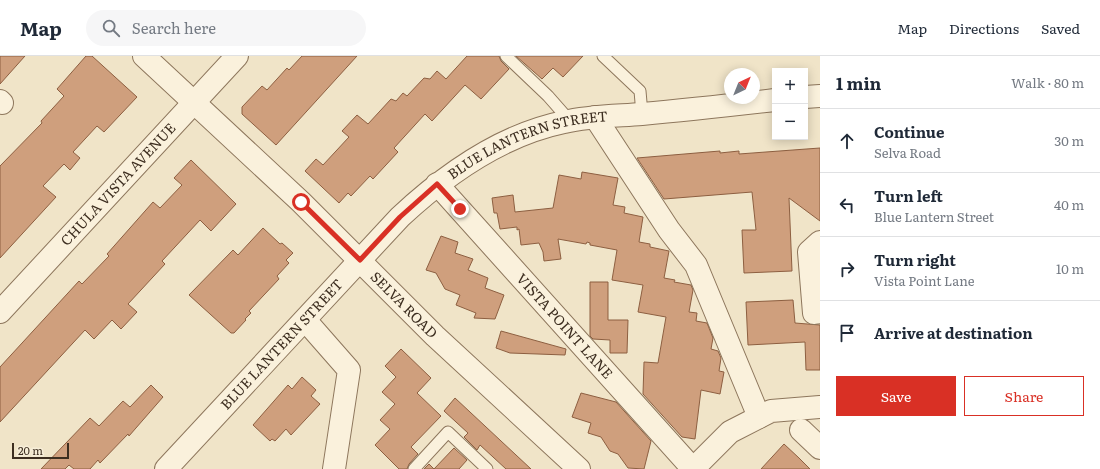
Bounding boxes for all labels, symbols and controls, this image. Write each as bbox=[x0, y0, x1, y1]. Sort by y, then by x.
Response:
search box bbox=[86, 10, 366, 46]
text: Map bbox=[20, 14, 62, 42]
text: Search here bbox=[132, 16, 216, 39]
icon: search bbox=[100, 17, 122, 39]
text: Map bbox=[897, 18, 927, 38]
text: Directions bbox=[949, 18, 1019, 38]
text: Saved bbox=[1041, 18, 1080, 38]
north arrow bbox=[724, 68, 760, 104]
map controls bbox=[772, 68, 808, 140]
button: + bbox=[772, 68, 808, 104]
text: 1 min bbox=[836, 70, 881, 95]
text: Walk · 80 m bbox=[1011, 73, 1084, 92]
button: − bbox=[772, 104, 808, 140]
street label: BLUE LANTERN STREET bbox=[443, 105, 608, 183]
street label: CHULA VISTA AVENUE bbox=[55, 118, 180, 250]
text: Continue bbox=[874, 120, 944, 143]
icon: ahead bbox=[836, 130, 858, 152]
text: 30 m bbox=[1054, 131, 1084, 150]
text: Selva Road bbox=[874, 143, 941, 162]
text: Turn left bbox=[874, 184, 943, 207]
route start bbox=[292, 193, 310, 211]
icon: left bbox=[836, 194, 858, 216]
text: 40 m bbox=[1054, 195, 1084, 214]
route end bbox=[451, 200, 469, 218]
text: Blue Lantern Street bbox=[874, 207, 994, 226]
text: Turn right bbox=[874, 248, 956, 271]
icon: right bbox=[836, 258, 858, 280]
text: 10 m bbox=[1056, 259, 1084, 278]
street label: SELVA ROAD bbox=[367, 266, 443, 342]
street label: VISTA POINT LANE bbox=[513, 268, 618, 383]
text: Vista Point Lane bbox=[874, 271, 975, 290]
street label: BLUE LANTERN STREET bbox=[215, 274, 347, 413]
text: Arrive at destination bbox=[874, 321, 1033, 344]
icon: arrive bbox=[836, 322, 858, 344]
button: Save bbox=[836, 376, 956, 416]
button: Share bbox=[964, 376, 1084, 416]
scale bar bbox=[12, 441, 69, 460]
text: 20 m bbox=[18, 442, 43, 458]

